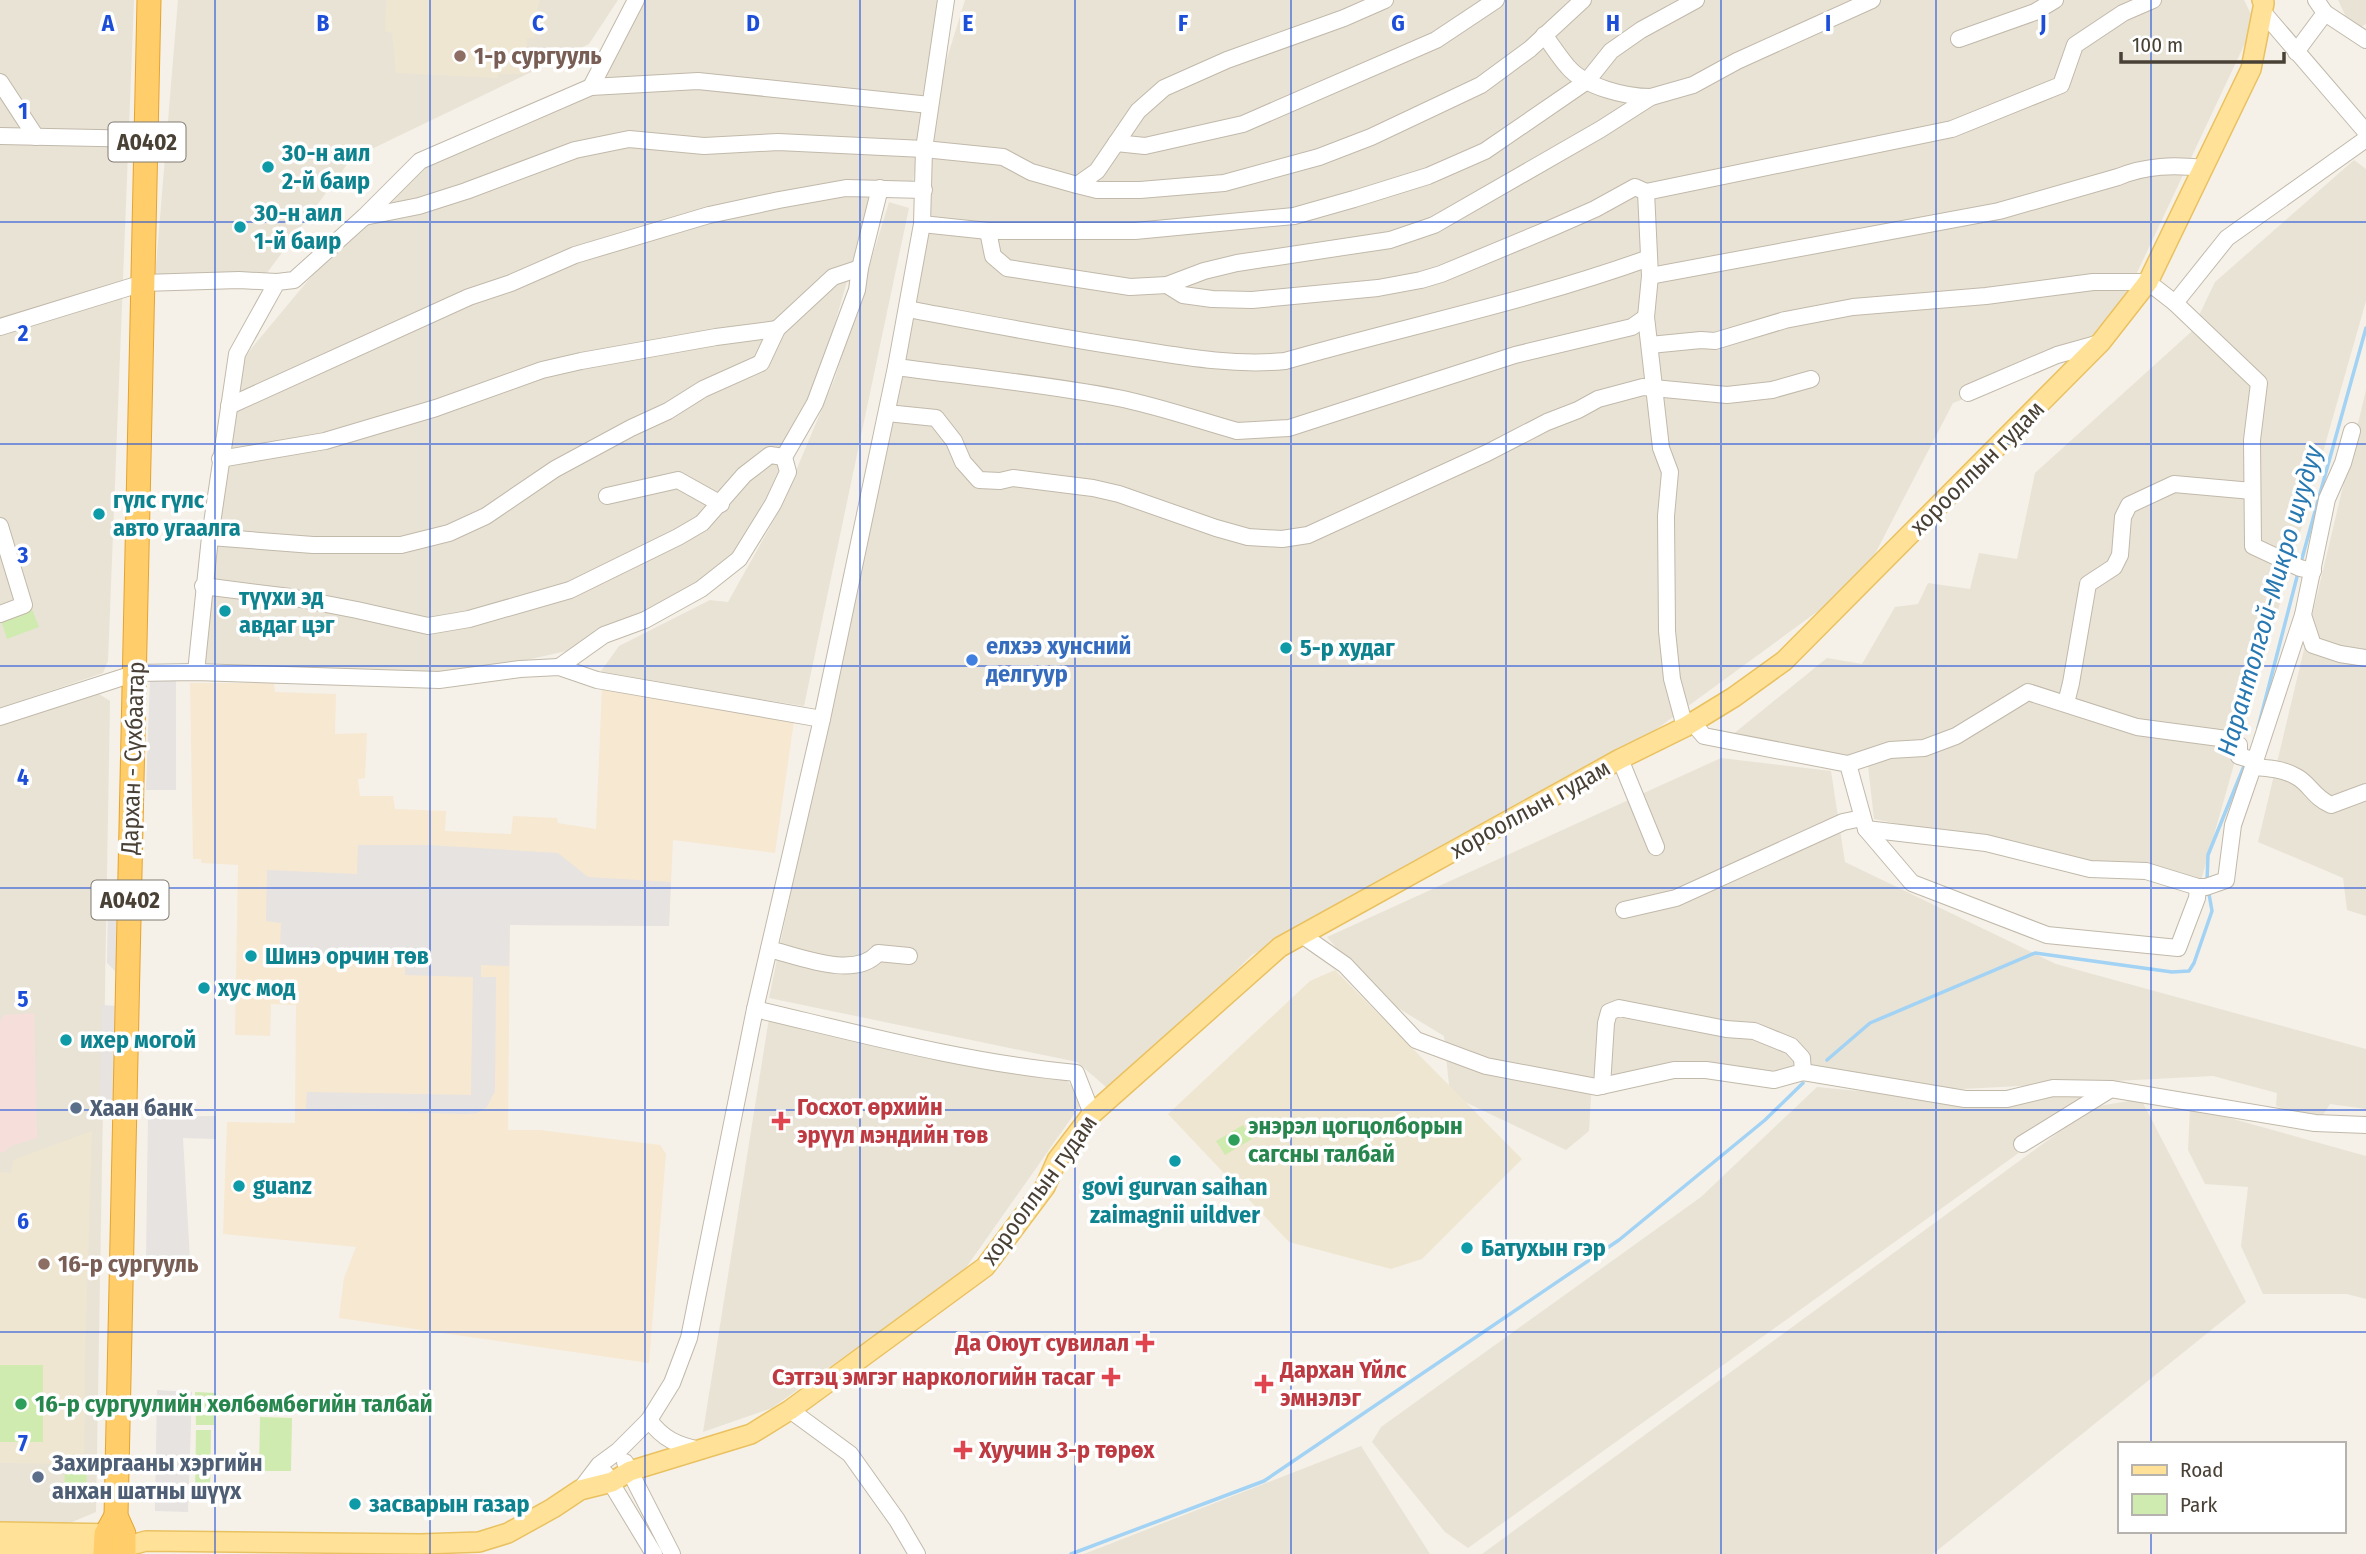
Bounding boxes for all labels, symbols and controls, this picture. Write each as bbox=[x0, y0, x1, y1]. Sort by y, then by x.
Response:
text: A bbox=[101, 9, 115, 37]
text: B bbox=[317, 9, 330, 37]
text: C bbox=[532, 9, 544, 37]
text: D bbox=[746, 9, 760, 37]
text: E bbox=[963, 9, 974, 37]
text: F bbox=[1178, 9, 1188, 37]
text: G bbox=[1391, 9, 1405, 37]
text: H bbox=[1606, 9, 1620, 37]
text: I bbox=[1825, 9, 1831, 37]
text: J bbox=[2039, 9, 2046, 37]
scale bar bbox=[2121, 21, 2284, 65]
text: 100 m bbox=[2132, 32, 2183, 58]
place label: 1-р сургууль bbox=[474, 42, 602, 70]
marker: 1-р сургууль bbox=[452, 48, 468, 64]
text: 1 bbox=[18, 97, 28, 125]
road number: A0402 bbox=[108, 122, 186, 162]
place label: 30-н аил 2-й баир bbox=[281, 139, 370, 195]
marker: 30-н аил 2-й баир bbox=[260, 159, 276, 175]
place label: 30-н аил 1-й баир bbox=[253, 199, 342, 255]
marker: 30-н аил 1-й баир bbox=[232, 219, 248, 235]
text: 2 bbox=[17, 319, 29, 347]
street label: хорооллын гудам bbox=[1904, 395, 2050, 541]
water label: Нарантолгой-Микро шуудуу bbox=[2211, 441, 2330, 760]
place label: гүлс гүлс авто угаалга bbox=[113, 486, 241, 542]
marker: гүлс гүлс авто угаалга bbox=[91, 506, 107, 522]
text: 3 bbox=[17, 541, 29, 569]
place label: түүхи эд авдаг цэг bbox=[239, 583, 335, 639]
marker: түүхи эд авдаг цэг bbox=[217, 603, 233, 619]
place label: елхээ хунсний делгуур bbox=[985, 632, 1131, 688]
place label: 5-р худаг bbox=[1300, 634, 1395, 662]
marker: 5-р худаг bbox=[1278, 640, 1294, 656]
marker: елхээ хунсний делгуур bbox=[964, 652, 980, 668]
street label: Дархан - Сүхбаатар bbox=[116, 661, 150, 856]
street label: хорооллын гудам bbox=[1445, 754, 1615, 864]
text: 4 bbox=[17, 763, 29, 791]
road number: A0402 bbox=[92, 880, 168, 920]
place label: Шинэ орчин төв bbox=[265, 942, 429, 970]
marker: Шинэ орчин төв bbox=[243, 948, 259, 964]
place label: хус мод bbox=[217, 974, 295, 1002]
marker: хус мод bbox=[196, 980, 212, 996]
text: 5 bbox=[17, 985, 29, 1013]
place label: ихер могой bbox=[80, 1026, 196, 1054]
marker: ихер могой bbox=[58, 1032, 74, 1048]
place label: Госхот өрхийн эрүүл мэндийн төв bbox=[797, 1093, 988, 1149]
place label: Хаан банк bbox=[89, 1094, 194, 1122]
marker: Хаан банк bbox=[68, 1100, 84, 1116]
street label: хорооллын гудам bbox=[975, 1110, 1103, 1270]
marker: Госхот өрхийн эрүүл мэндийн төв bbox=[771, 1111, 791, 1131]
place label: энэрэл цогцолборын сагсны талбай bbox=[1248, 1112, 1463, 1168]
marker: энэрэл цогцолборын сагсны талбай bbox=[1226, 1132, 1242, 1148]
marker: govi gurvan saihan zaimagnii uildver bbox=[1167, 1153, 1183, 1169]
place label: guanz bbox=[253, 1172, 312, 1200]
place label: govi gurvan saihan zaimagnii uildver bbox=[1082, 1173, 1268, 1229]
marker: guanz bbox=[231, 1178, 247, 1194]
text: 6 bbox=[17, 1207, 29, 1235]
place label: Батухын гэр bbox=[1481, 1234, 1606, 1262]
marker: Батухын гэр bbox=[1459, 1240, 1475, 1256]
place label: 16-р сургууль bbox=[58, 1250, 199, 1278]
marker: 16-р сургууль bbox=[36, 1256, 52, 1272]
place label: Да Оюут сувилал bbox=[954, 1329, 1129, 1357]
marker: Да Оюут сувилал bbox=[1135, 1333, 1155, 1353]
place label: Дархан Үйлс эмнэлэг bbox=[1279, 1356, 1407, 1412]
place label: Сэтгэц эмгэг наркологийн тасаг bbox=[772, 1363, 1096, 1391]
marker: Сэтгэц эмгэг наркологийн тасаг bbox=[1101, 1367, 1121, 1387]
marker: Дархан Үйлс эмнэлэг bbox=[1254, 1374, 1274, 1394]
place label: 16-р сургуулийн хөлбөмбөгийн талбай bbox=[35, 1390, 433, 1418]
marker: 16-р сургуулийн хөлбөмбөгийн талбай bbox=[13, 1396, 29, 1412]
text: 7 bbox=[18, 1429, 28, 1457]
place label: Хуучин 3-р төрөх bbox=[978, 1436, 1155, 1464]
marker: Хуучин 3-р төрөх bbox=[953, 1440, 973, 1460]
legend bbox=[2118, 1442, 2345, 1533]
place label: Захиргааны хэргийн анхан шатны шүүх bbox=[51, 1449, 262, 1505]
text: Road bbox=[2180, 1457, 2224, 1483]
marker: Захиргааны хэргийн анхан шатны шүүх bbox=[30, 1469, 46, 1485]
place label: засварын газар bbox=[369, 1490, 529, 1518]
text: Park bbox=[2180, 1492, 2218, 1518]
marker: засварын газар bbox=[347, 1496, 363, 1512]

